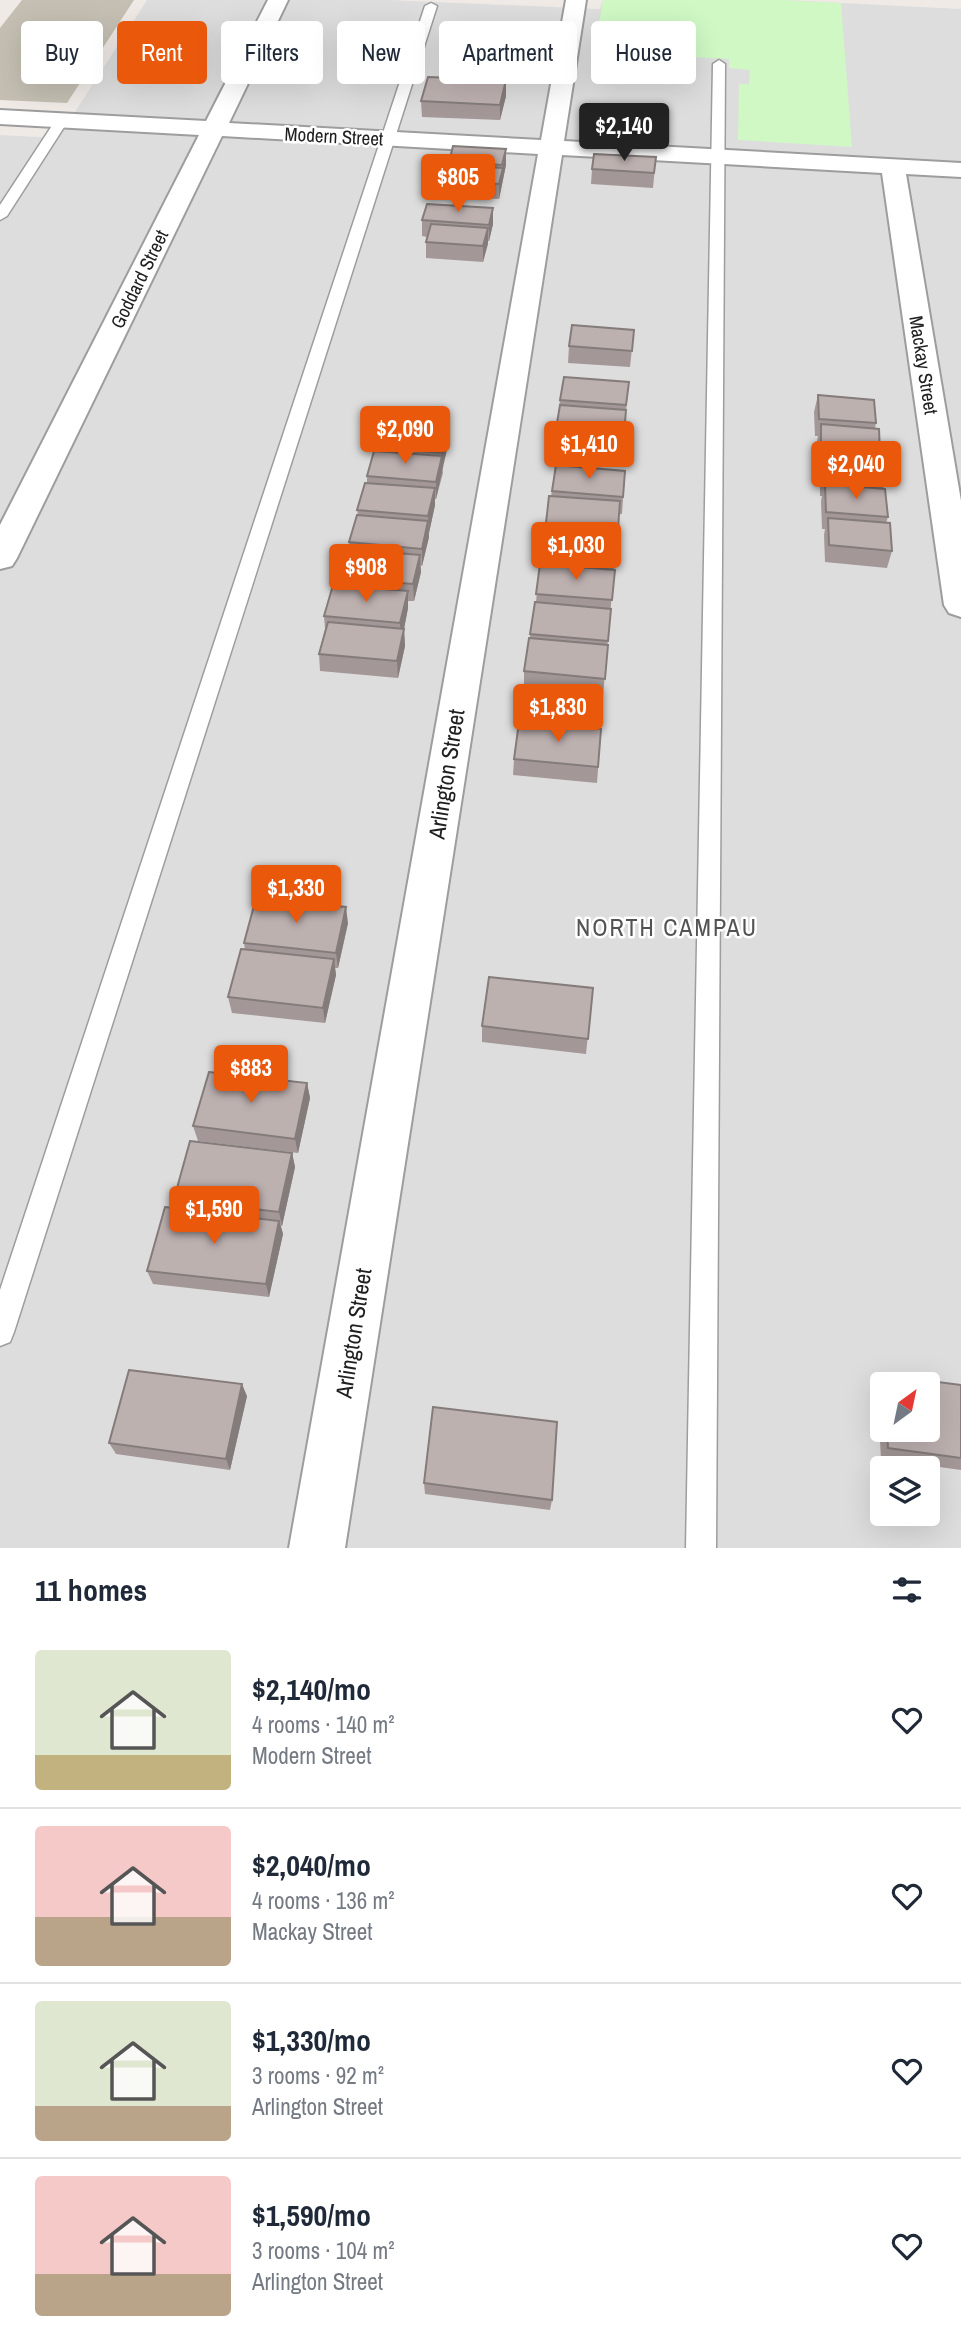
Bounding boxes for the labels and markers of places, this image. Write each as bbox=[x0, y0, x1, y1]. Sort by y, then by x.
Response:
pin: $2,140 bbox=[567, 104, 681, 163]
pin: $805 bbox=[417, 154, 499, 214]
pin: $2,090 bbox=[348, 406, 462, 466]
pin: $1,410 bbox=[532, 421, 646, 481]
pin: $2,040 bbox=[799, 442, 913, 501]
pin: $1,030 bbox=[519, 522, 633, 582]
pin: $908 bbox=[325, 544, 407, 604]
pin: $1,830 bbox=[501, 684, 615, 744]
pin: $1,330 bbox=[239, 866, 353, 925]
pin: $883 bbox=[210, 1046, 292, 1105]
pin: $1,590 bbox=[157, 1186, 271, 1246]

